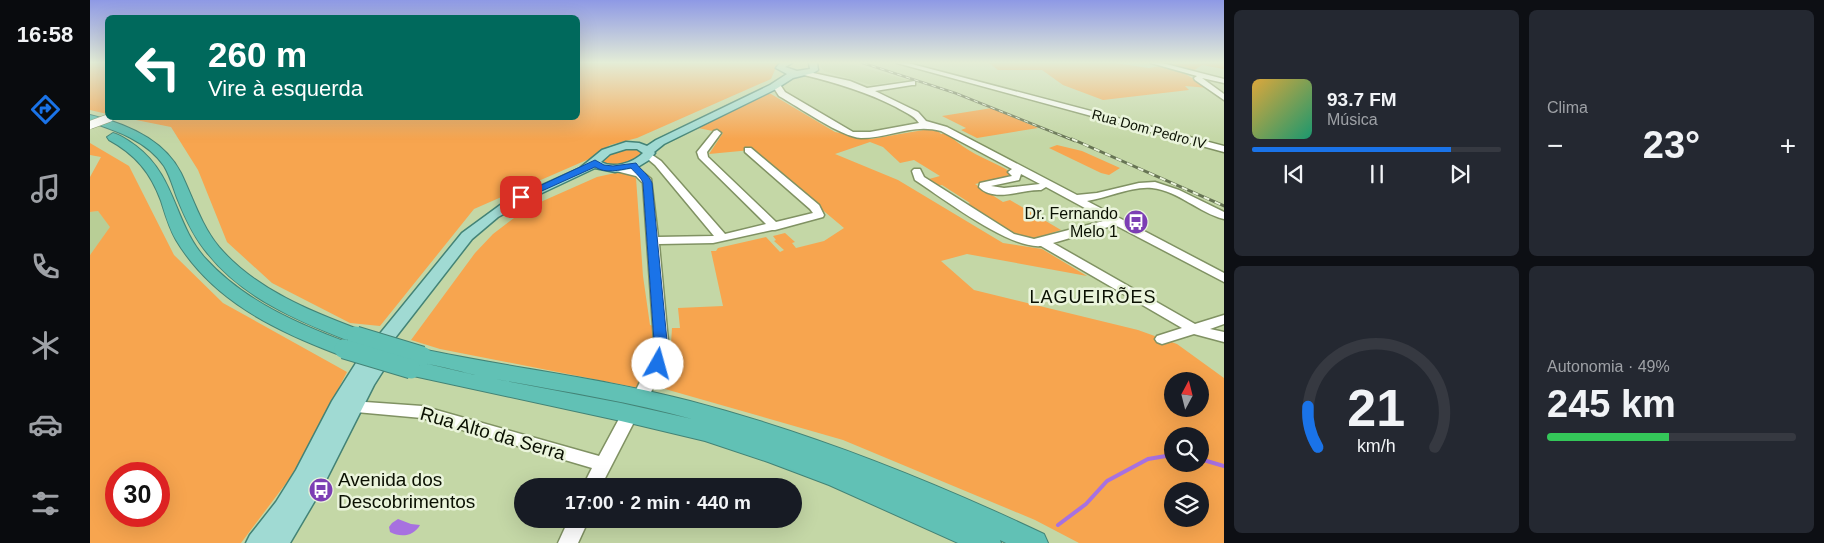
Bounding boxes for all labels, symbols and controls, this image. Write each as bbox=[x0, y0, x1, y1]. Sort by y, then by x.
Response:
text: 16:58 bbox=[17, 22, 73, 47]
icon: left bbox=[125, 35, 190, 100]
text: 260 m bbox=[208, 35, 307, 74]
text: Vire à esquerda bbox=[208, 76, 363, 101]
text: 93.7 FM bbox=[1327, 89, 1397, 110]
icon: directions bbox=[28, 92, 63, 127]
text: Clima bbox=[1547, 99, 1588, 116]
street label: Rua Dom Pedro IV bbox=[1090, 106, 1208, 152]
text: Música bbox=[1327, 111, 1378, 128]
text: 23° bbox=[1643, 124, 1700, 166]
text: − bbox=[1547, 130, 1563, 161]
text: + bbox=[1780, 130, 1796, 161]
icon: previous bbox=[1280, 160, 1308, 188]
icon: pause bbox=[1363, 160, 1391, 188]
icon: next bbox=[1446, 160, 1474, 188]
icon: music bbox=[28, 171, 63, 206]
pin bbox=[500, 176, 542, 218]
icon: arrive bbox=[507, 183, 535, 211]
place label: Dr. Fernando Melo 1 bbox=[1025, 205, 1118, 240]
bus stop icon: Dr. Fernando Melo 1 bbox=[1123, 209, 1149, 235]
icon: phone bbox=[28, 249, 63, 284]
district label: LAGUEIRÕES bbox=[1029, 286, 1157, 307]
icon: climate bbox=[28, 328, 63, 363]
position arrow bbox=[631, 337, 683, 389]
text: Autonomia · 49% bbox=[1547, 358, 1670, 375]
north arrow bbox=[1164, 372, 1209, 418]
map controls bbox=[1164, 372, 1209, 527]
text: 21 bbox=[1348, 379, 1405, 437]
text: 245 km bbox=[1547, 383, 1676, 425]
street label: Rua Alto da Serra bbox=[418, 403, 568, 464]
icon: car bbox=[28, 407, 63, 442]
button: search bbox=[1164, 427, 1209, 472]
text: km/h bbox=[1357, 436, 1396, 456]
speed limit sign: 30 bbox=[105, 462, 170, 527]
place label: Avenida dos Descobrimentos bbox=[338, 469, 475, 512]
bus stop icon: Avenida dos Descobrimentos bbox=[308, 477, 334, 503]
button: layers bbox=[1164, 482, 1209, 527]
icon: filters bbox=[28, 486, 63, 521]
text: 17:00 · 2 min · 440 m bbox=[565, 492, 751, 513]

